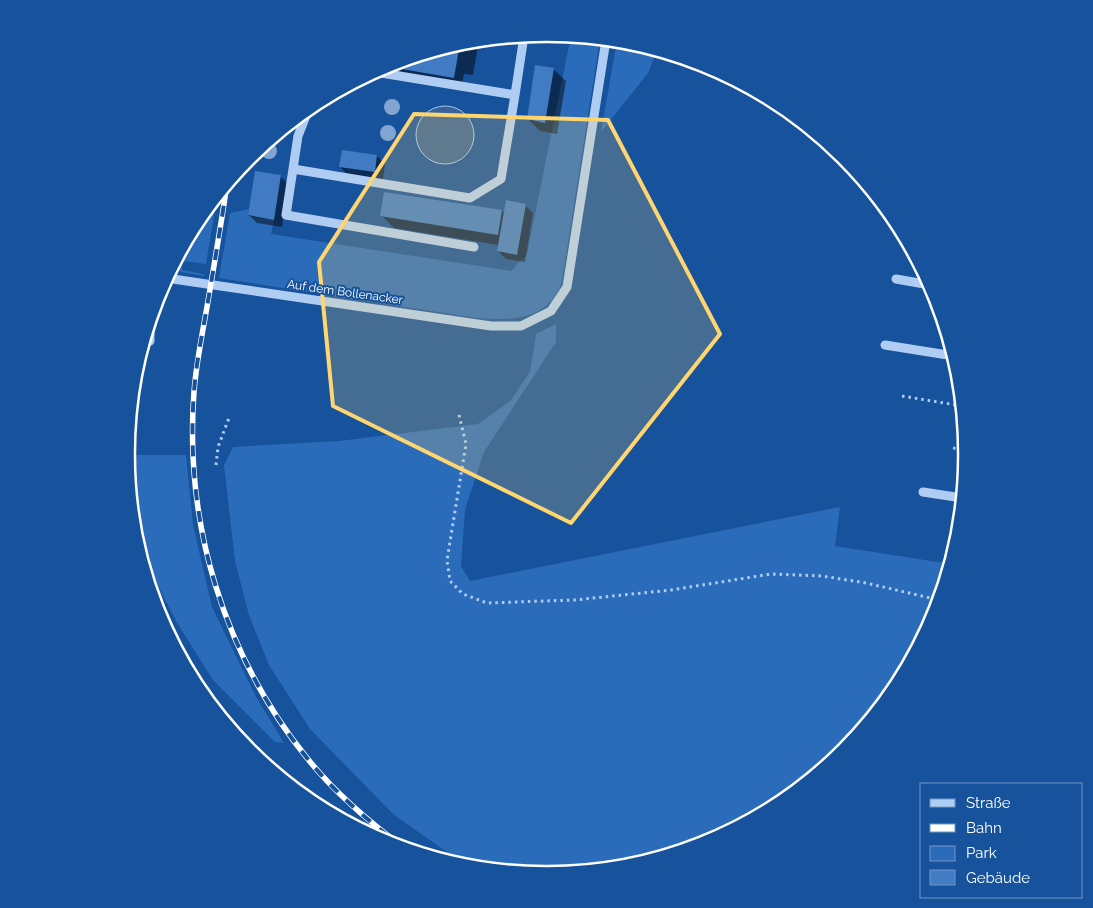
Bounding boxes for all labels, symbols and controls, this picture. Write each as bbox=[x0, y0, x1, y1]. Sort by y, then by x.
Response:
street label: Auf dem Bollenacker bbox=[286, 277, 404, 307]
legend bbox=[920, 783, 1083, 898]
text: Straße bbox=[966, 794, 1011, 812]
text: Bahn bbox=[966, 819, 1002, 837]
text: Park bbox=[966, 844, 997, 862]
text: Gebäude bbox=[966, 869, 1030, 887]

